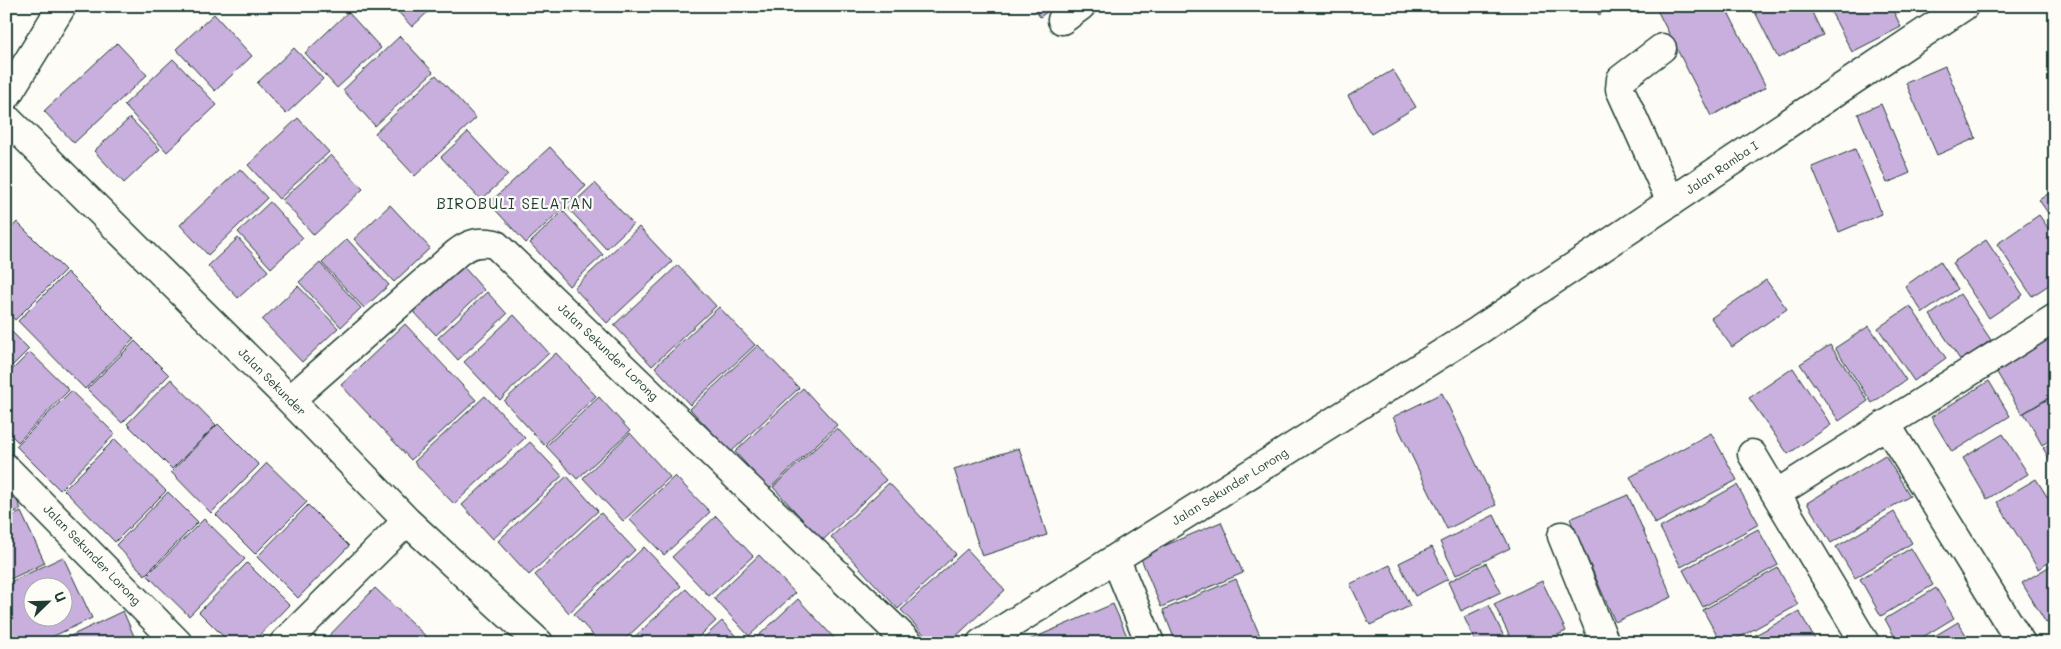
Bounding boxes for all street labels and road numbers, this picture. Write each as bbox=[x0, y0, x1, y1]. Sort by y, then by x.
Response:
street label: Jalan Ramba I bbox=[1682, 137, 1761, 197]
street label: Jalan Sekunder Lorong bbox=[555, 299, 662, 404]
street label: Jalan Sekunder bbox=[235, 344, 310, 419]
street label: Jalan Sekunder Lorong bbox=[1168, 444, 1291, 528]
street label: Jalan Sekunder Lorong bbox=[40, 501, 145, 608]

